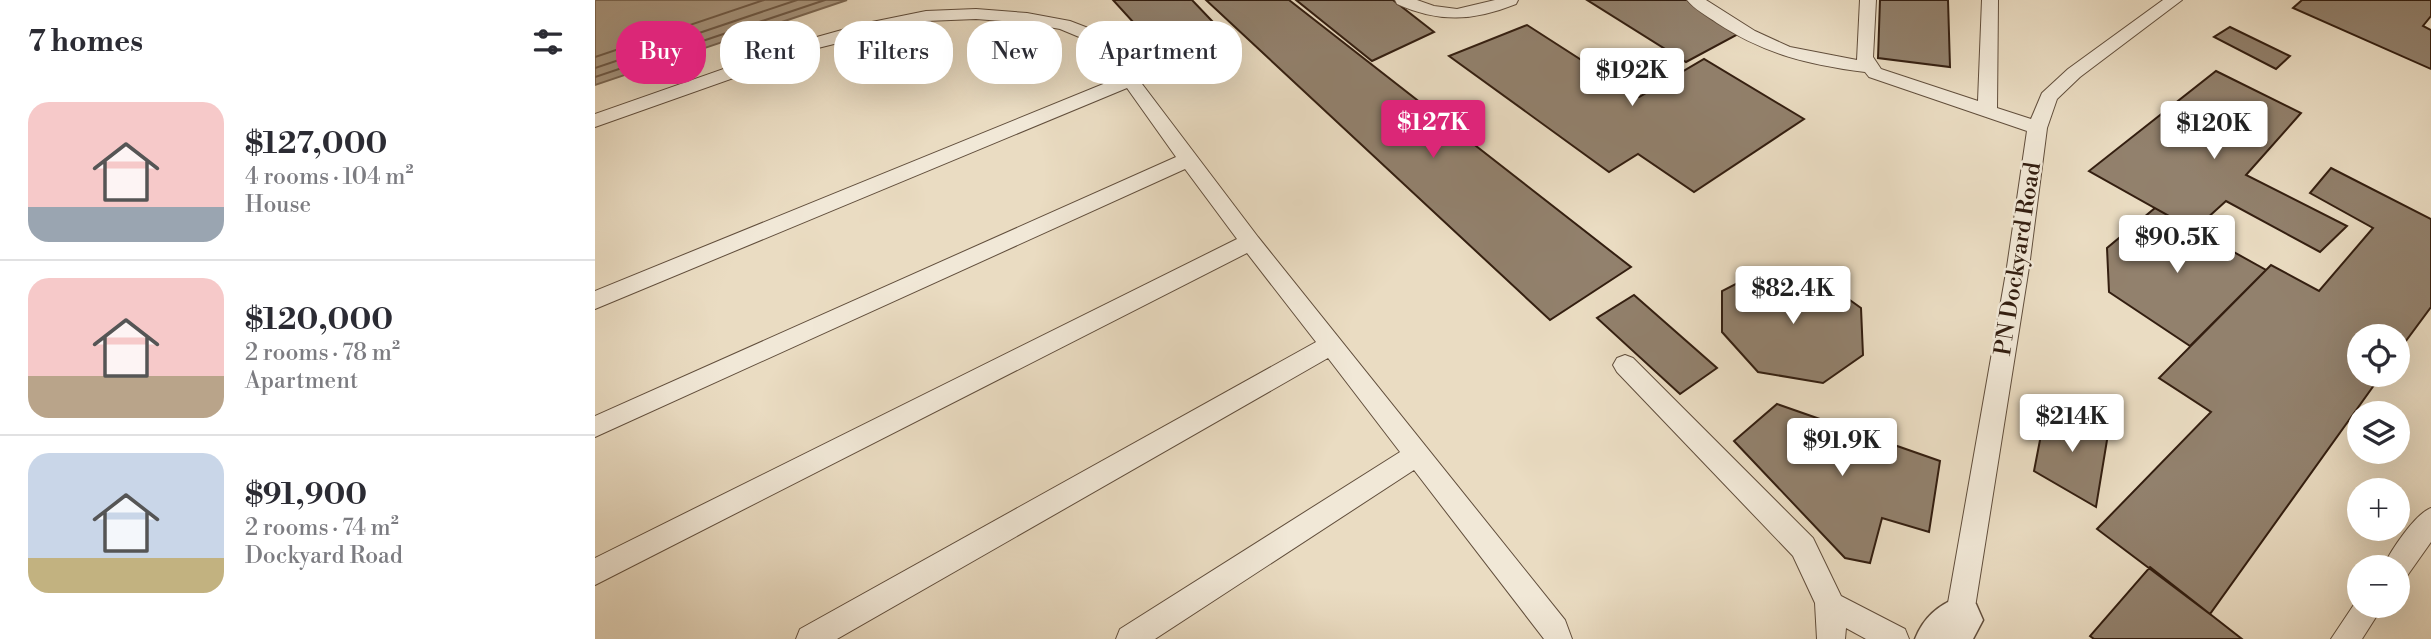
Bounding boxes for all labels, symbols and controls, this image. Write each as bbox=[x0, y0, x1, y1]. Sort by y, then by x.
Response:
chip: Buy bbox=[616, 21, 706, 84]
chip: Rent bbox=[720, 21, 820, 84]
chip: Filters bbox=[834, 21, 953, 84]
chip: New bbox=[967, 21, 1062, 84]
chip: Apartment bbox=[1076, 21, 1242, 84]
text: 7 homes bbox=[28, 23, 143, 61]
icon: filters bbox=[529, 23, 567, 61]
pin: $192K bbox=[1583, 48, 1681, 108]
text: $192K bbox=[1596, 57, 1668, 85]
pin: $127K bbox=[1384, 100, 1482, 160]
pin: $120K bbox=[2165, 102, 2263, 161]
text: $127K bbox=[1397, 109, 1469, 137]
text: $120K bbox=[2177, 110, 2251, 138]
text: $127,000 bbox=[245, 125, 387, 163]
icon: home bbox=[84, 130, 168, 214]
street label: PN Dockyard Road bbox=[1989, 160, 2047, 358]
text: 4 rooms · 104 m² bbox=[245, 163, 414, 191]
text: House bbox=[245, 191, 311, 219]
pin: $90.5K bbox=[2120, 216, 2234, 275]
text: $90.5K bbox=[2135, 224, 2219, 252]
pin: $82.4K bbox=[1736, 266, 1850, 326]
text: $82.4K bbox=[1751, 275, 1835, 303]
text: $120,000 bbox=[245, 301, 393, 339]
icon: home bbox=[84, 306, 168, 390]
map controls bbox=[2347, 324, 2410, 618]
button: locate bbox=[2347, 324, 2410, 387]
text: 2 rooms · 78 m² bbox=[245, 339, 400, 367]
text: Apartment bbox=[245, 367, 358, 395]
pin: $214K bbox=[2023, 394, 2121, 454]
button: layers bbox=[2347, 401, 2410, 464]
text: $214K bbox=[2036, 403, 2108, 431]
pin: $91.9K bbox=[1785, 419, 1899, 478]
text: $91.9K bbox=[1803, 427, 1881, 455]
text: $91,900 bbox=[245, 476, 367, 514]
button: + bbox=[2347, 478, 2410, 541]
icon: home bbox=[84, 481, 168, 565]
text: 2 rooms · 74 m² bbox=[245, 514, 399, 542]
text: Dockyard Road bbox=[245, 542, 403, 570]
button: − bbox=[2347, 555, 2410, 618]

